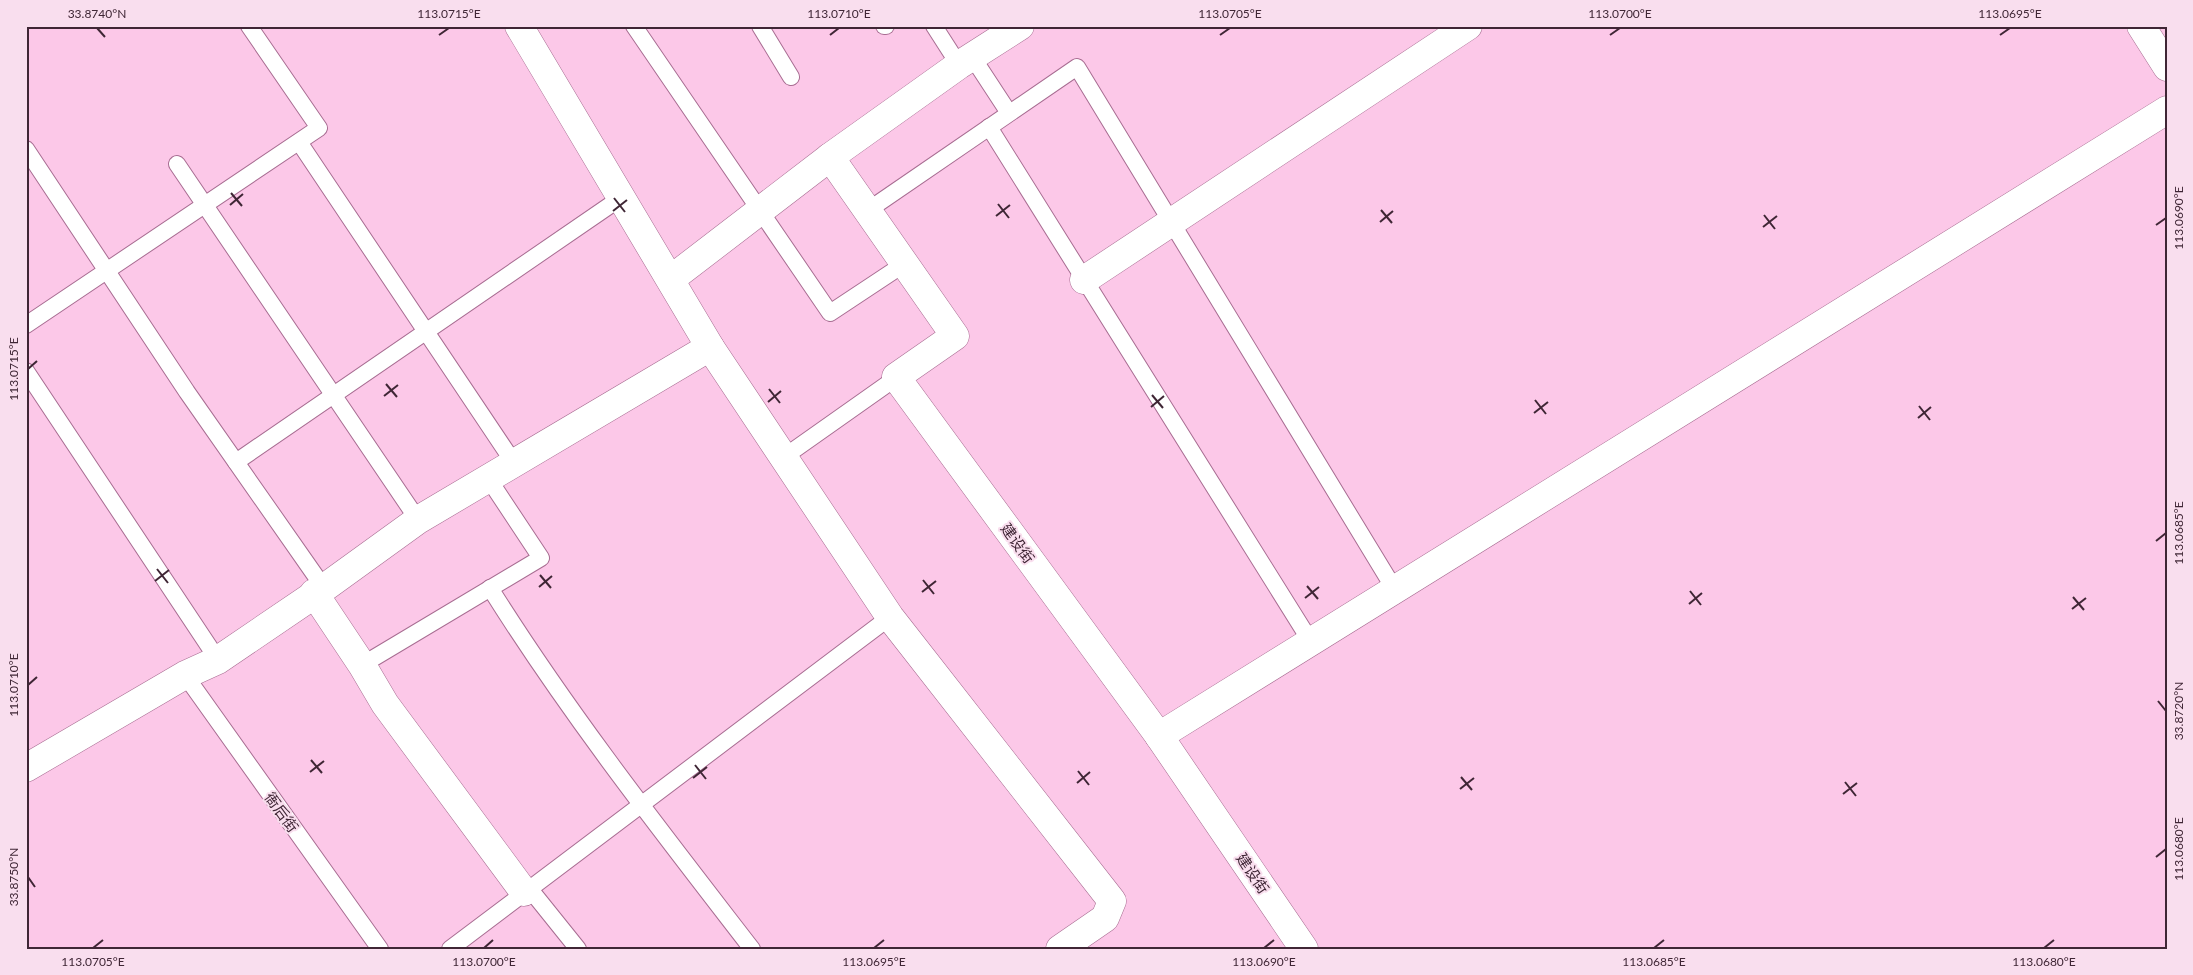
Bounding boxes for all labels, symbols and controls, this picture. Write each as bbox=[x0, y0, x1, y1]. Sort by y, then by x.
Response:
text: 33.8740°N bbox=[68, 6, 126, 21]
text: 113.0715°E bbox=[417, 6, 481, 21]
text: 113.0710°E bbox=[807, 6, 871, 21]
text: 113.0705°E bbox=[1198, 6, 1262, 21]
text: 113.0700°E bbox=[1588, 6, 1652, 21]
text: 113.0695°E bbox=[1978, 6, 2042, 21]
text: 113.0690°E bbox=[2171, 186, 2186, 250]
text: 113.0715°E bbox=[6, 337, 21, 401]
text: 113.0685°E bbox=[2171, 501, 2186, 565]
street label: 建设街 bbox=[997, 520, 1039, 566]
text: 113.0710°E bbox=[6, 653, 21, 717]
text: 33.8720°N bbox=[2171, 682, 2186, 740]
street label: 衙后街 bbox=[261, 789, 303, 835]
text: 113.0680°E bbox=[2171, 817, 2186, 881]
text: 33.8750°N bbox=[6, 848, 21, 906]
street label: 建设街 bbox=[1233, 849, 1273, 897]
text: 113.0705°E bbox=[61, 954, 125, 969]
text: 113.0700°E bbox=[452, 954, 516, 969]
text: 113.0695°E bbox=[842, 954, 906, 969]
text: 113.0690°E bbox=[1232, 954, 1296, 969]
text: 113.0685°E bbox=[1622, 954, 1686, 969]
text: 113.0680°E bbox=[2012, 954, 2076, 969]

